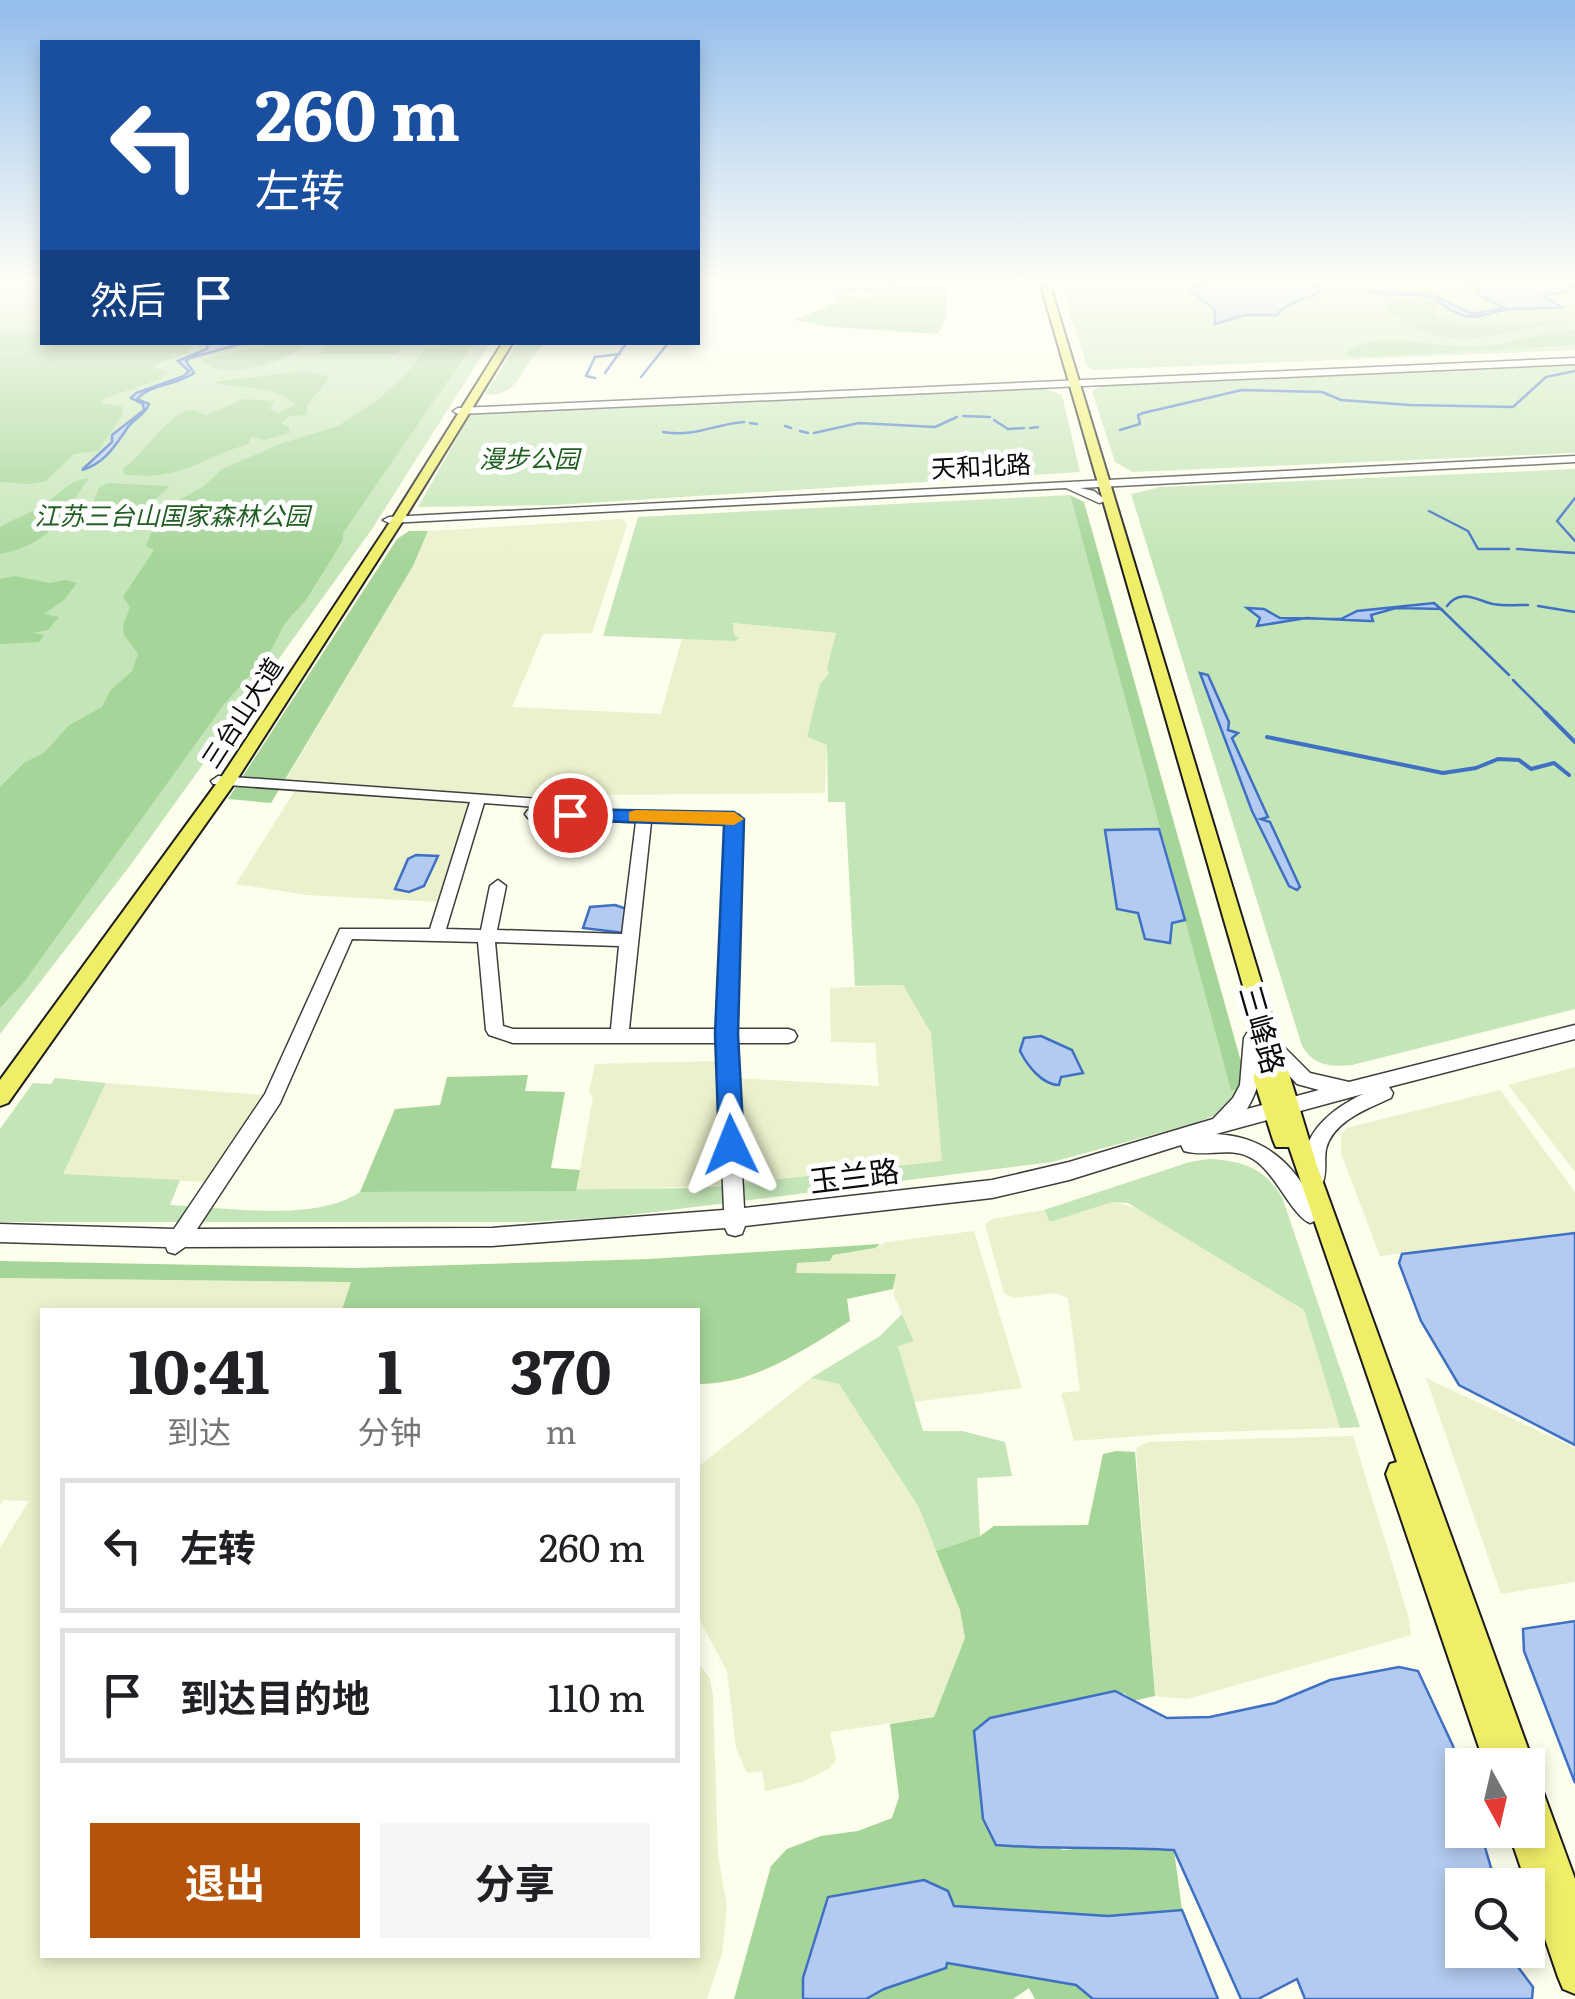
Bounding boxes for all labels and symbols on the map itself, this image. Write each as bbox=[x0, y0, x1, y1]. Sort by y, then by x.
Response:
park label: 漫步公园 bbox=[479, 439, 582, 476]
street label: 天和北路 bbox=[930, 444, 1032, 486]
park label: 江苏三台山国家森林公园 bbox=[34, 496, 312, 533]
street label: 三台山大道 bbox=[191, 650, 291, 774]
pin bbox=[528, 773, 613, 858]
street label: 三峰路 bbox=[1230, 980, 1298, 1078]
position arrow bbox=[679, 1093, 783, 1197]
street label: 玉兰路 bbox=[807, 1147, 901, 1201]
north arrow bbox=[1445, 1748, 1545, 1848]

